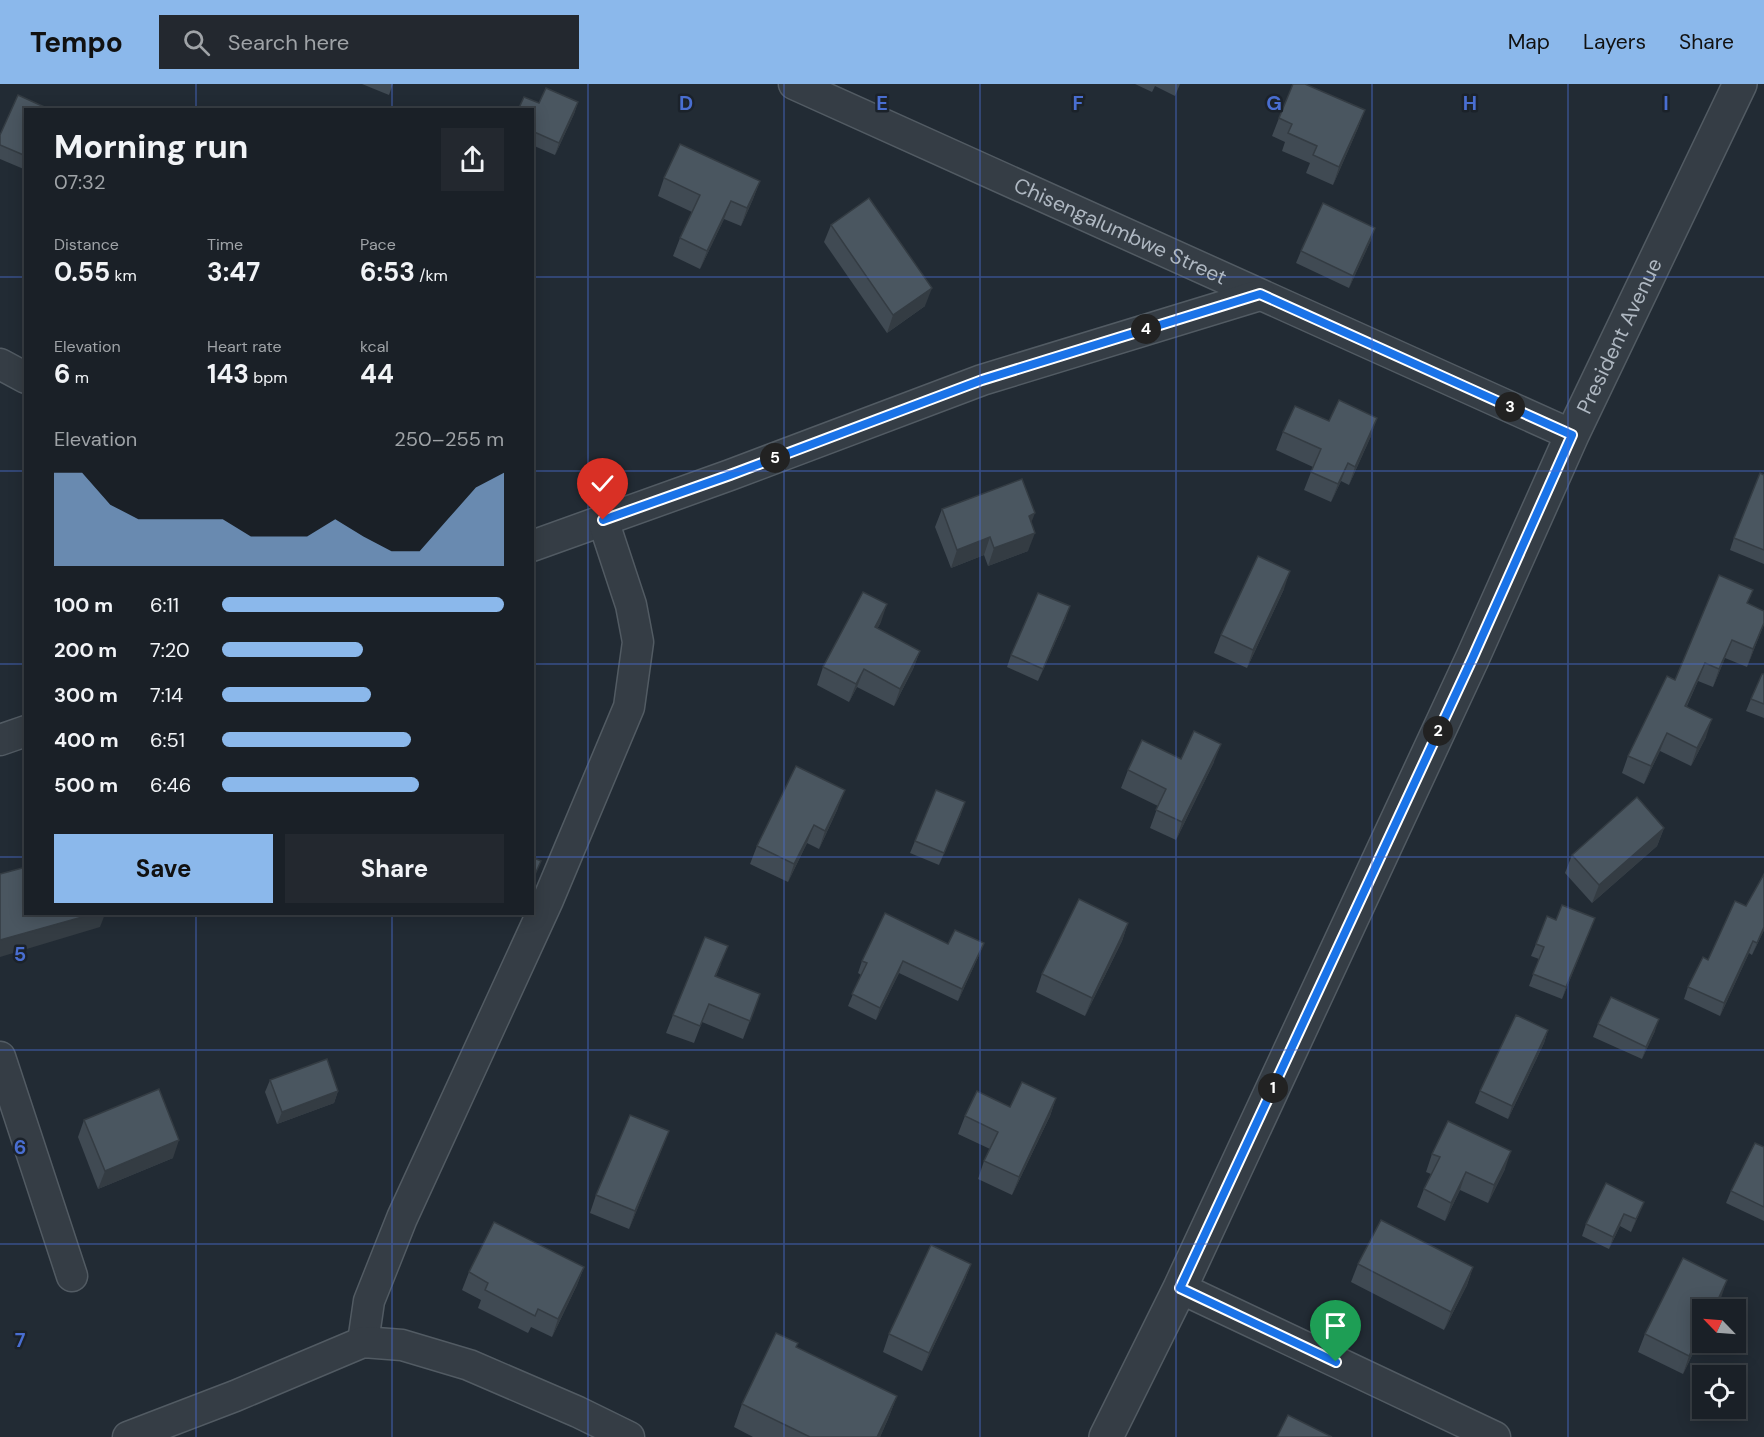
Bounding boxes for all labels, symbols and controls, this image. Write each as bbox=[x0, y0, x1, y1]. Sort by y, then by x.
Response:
search box bbox=[159, 15, 579, 69]
text: Tempo bbox=[30, 24, 123, 61]
icon: search bbox=[180, 26, 213, 59]
text: Search here bbox=[228, 28, 349, 57]
text: Map bbox=[1508, 28, 1550, 56]
text: Layers bbox=[1583, 28, 1646, 56]
text: Share bbox=[1679, 28, 1734, 56]
text: D bbox=[679, 90, 693, 116]
text: E bbox=[876, 90, 888, 116]
text: F bbox=[1072, 90, 1084, 116]
text: G bbox=[1266, 90, 1282, 116]
text: H bbox=[1463, 90, 1477, 116]
text: I bbox=[1663, 90, 1669, 116]
text: Morning run bbox=[54, 125, 248, 168]
button: share bbox=[441, 128, 504, 191]
text: 07:32 bbox=[54, 169, 105, 195]
street label: Chisengalumbwe Street bbox=[1009, 171, 1231, 291]
text: Distance bbox=[54, 234, 119, 255]
text: Time bbox=[207, 234, 243, 255]
text: Pace bbox=[360, 234, 396, 255]
street label: President Avenue bbox=[1570, 253, 1669, 418]
text: 0.55 bbox=[54, 255, 110, 289]
text: 3:47 bbox=[207, 255, 260, 289]
text: 6:53 bbox=[360, 255, 415, 289]
text: km bbox=[110, 265, 137, 286]
text: /km bbox=[415, 265, 448, 286]
pin: 4 bbox=[1131, 314, 1161, 344]
text: 4 bbox=[1141, 318, 1151, 339]
text: Elevation bbox=[54, 336, 121, 357]
text: Heart rate bbox=[207, 336, 282, 357]
text: kcal bbox=[360, 336, 389, 357]
text: 6 bbox=[54, 357, 70, 391]
text: 143 bbox=[207, 357, 249, 391]
text: 44 bbox=[360, 357, 394, 391]
text: m bbox=[70, 367, 89, 388]
text: bpm bbox=[249, 367, 288, 388]
pin: 3 bbox=[1495, 392, 1525, 422]
text: 3 bbox=[1505, 396, 1515, 417]
text: Elevation bbox=[54, 426, 137, 452]
text: 250–255 m bbox=[394, 426, 504, 452]
pin: 5 bbox=[760, 443, 790, 473]
text: 5 bbox=[770, 447, 780, 468]
pin bbox=[577, 458, 628, 520]
icon: check bbox=[586, 467, 619, 500]
text: 100 m bbox=[54, 592, 113, 618]
text: 6:11 bbox=[150, 592, 179, 618]
text: 200 m bbox=[54, 637, 117, 663]
text: 7:20 bbox=[150, 637, 190, 663]
text: 300 m bbox=[54, 682, 118, 708]
text: 7:14 bbox=[150, 682, 183, 708]
pin: 2 bbox=[1423, 716, 1453, 746]
text: 2 bbox=[1433, 720, 1443, 741]
text: 400 m bbox=[54, 727, 119, 753]
text: 6:51 bbox=[150, 727, 185, 753]
text: 500 m bbox=[54, 772, 118, 798]
text: 6:46 bbox=[150, 772, 191, 798]
button: Save bbox=[54, 834, 273, 903]
button: Share bbox=[285, 834, 504, 903]
text: 5 bbox=[14, 941, 26, 967]
pin: 1 bbox=[1258, 1073, 1288, 1103]
text: 1 bbox=[1270, 1077, 1276, 1098]
text: 6 bbox=[14, 1134, 26, 1160]
north arrow bbox=[1692, 1299, 1746, 1353]
map controls bbox=[1692, 1299, 1746, 1419]
pin bbox=[1310, 1300, 1361, 1362]
icon: arrive bbox=[1319, 1309, 1352, 1342]
text: 7 bbox=[15, 1327, 26, 1353]
button: locate bbox=[1692, 1365, 1746, 1419]

